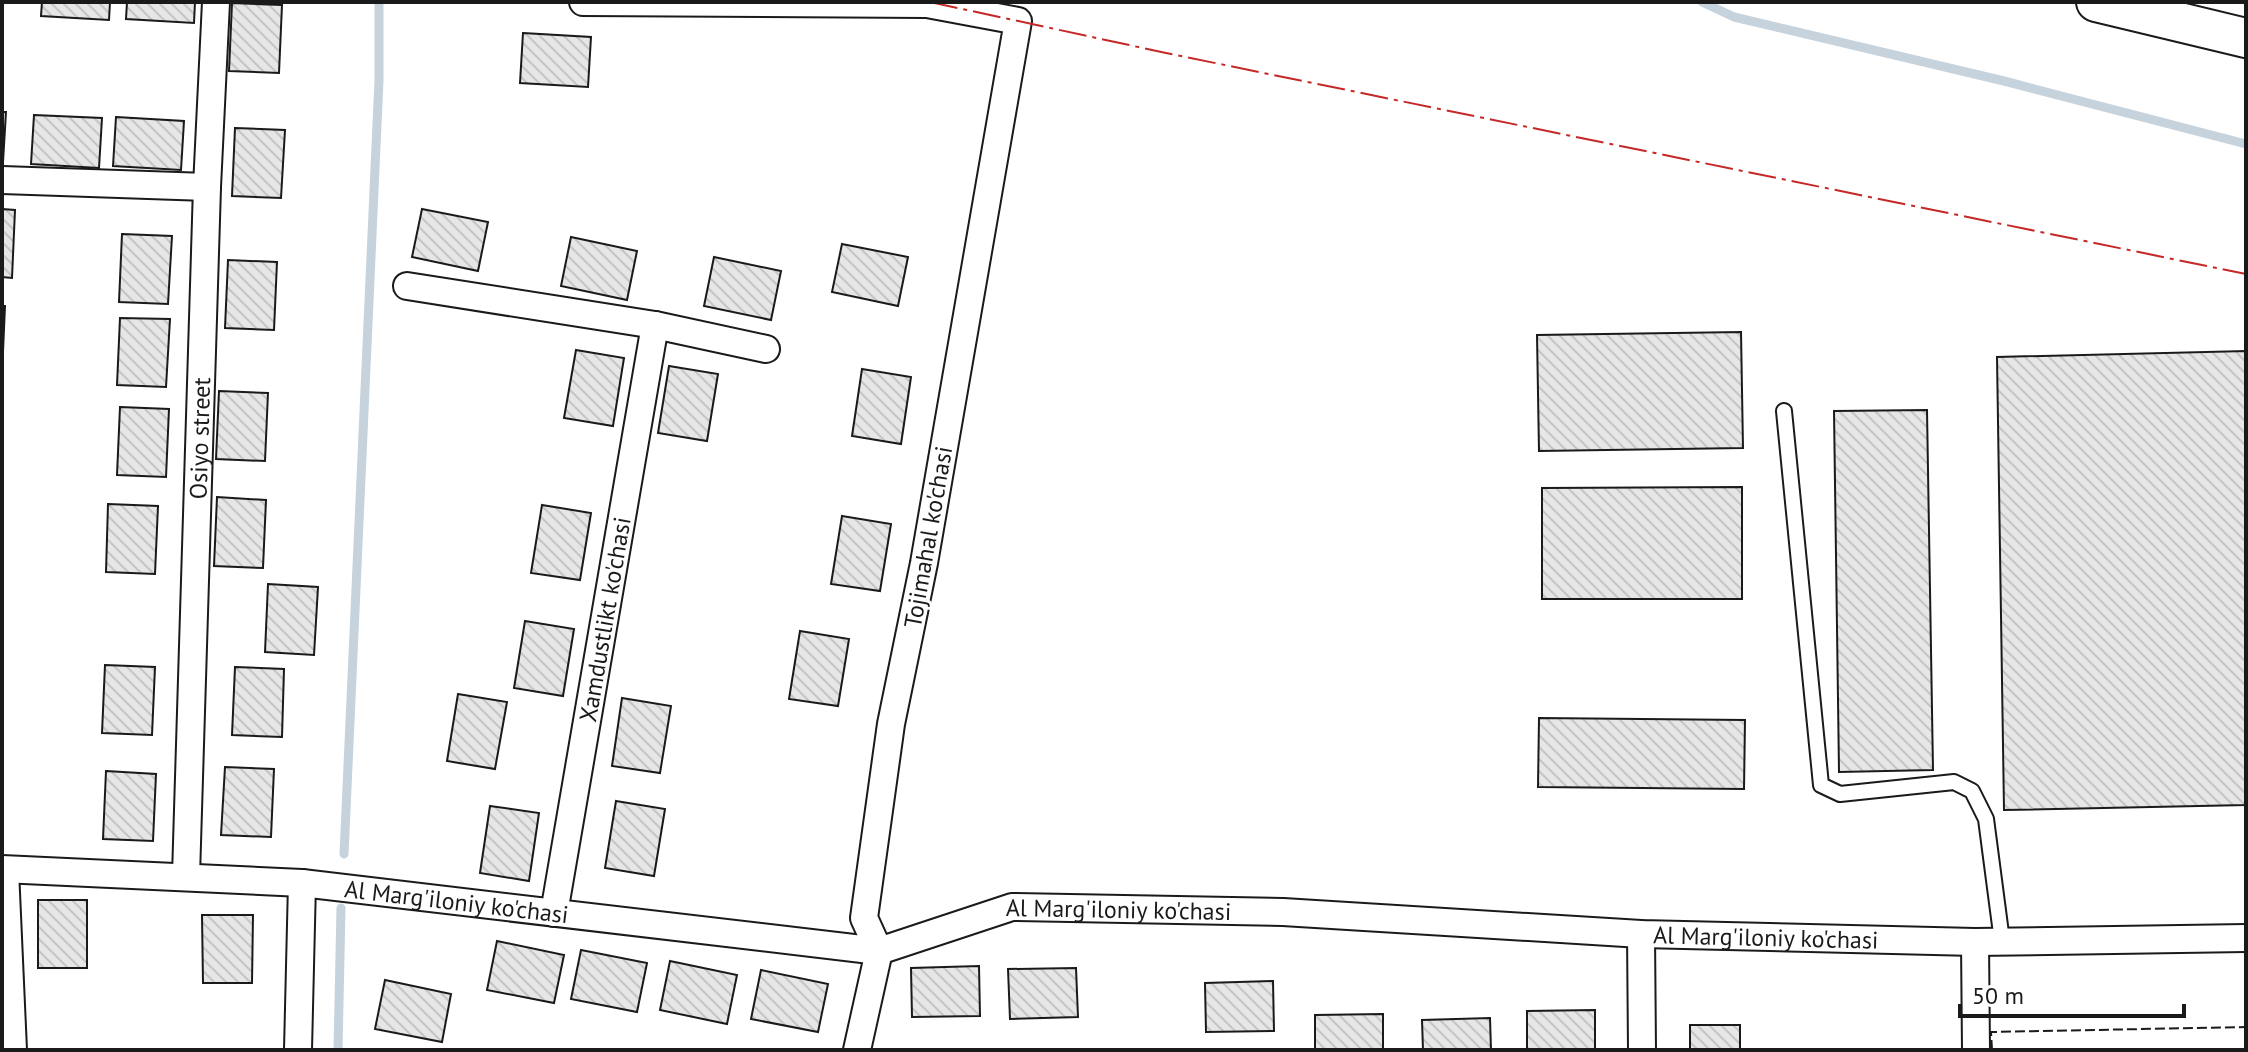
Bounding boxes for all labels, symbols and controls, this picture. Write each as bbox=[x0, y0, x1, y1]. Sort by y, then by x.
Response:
street label: Osiyo street bbox=[182, 377, 217, 500]
street label: Tojimahal ko'chasi bbox=[897, 444, 959, 630]
street label: Xamdustlikt ko'chasi bbox=[572, 515, 637, 724]
street label: Al Marg'iloniy ko'chasi bbox=[343, 873, 570, 930]
street label: Al Marg'iloniy ko'chasi bbox=[1006, 891, 1232, 927]
street label: Al Marg'iloniy ko'chasi bbox=[1653, 919, 1879, 955]
scale bar bbox=[1960, 968, 2184, 1018]
text: 50 m bbox=[1972, 980, 2024, 1011]

